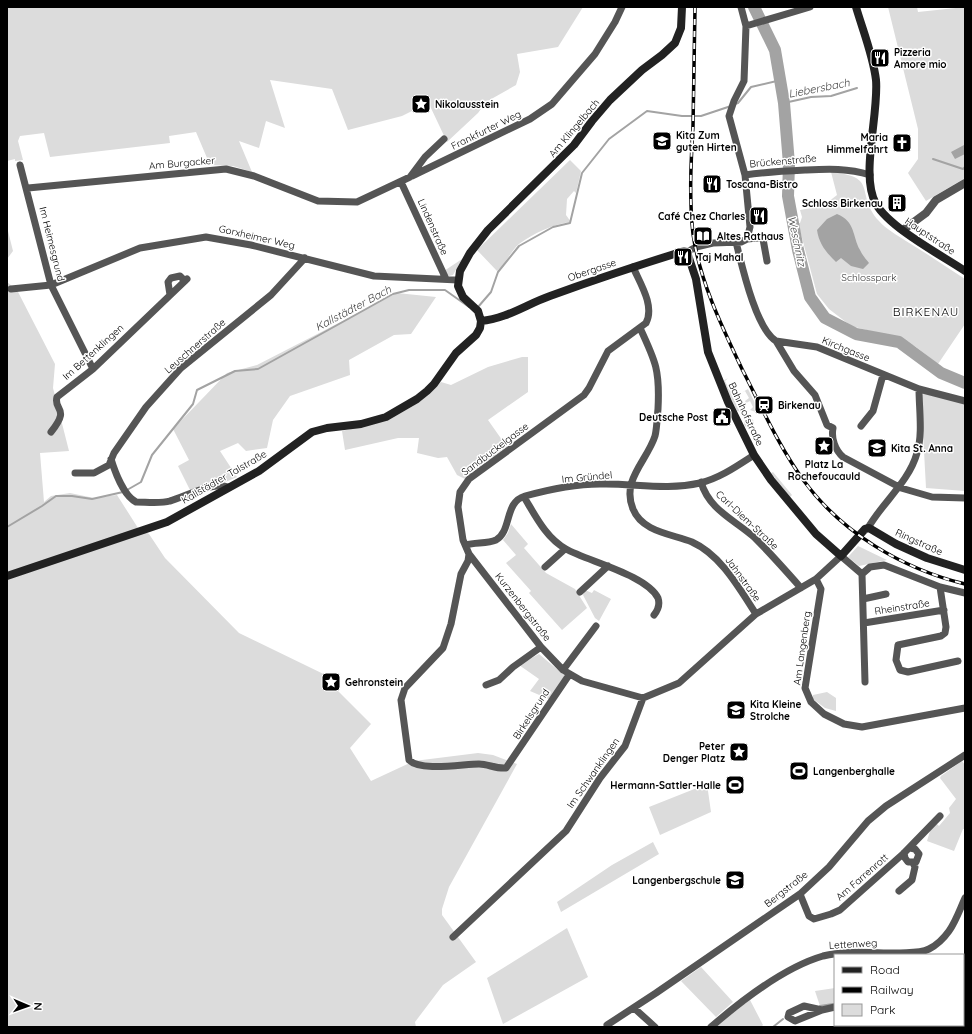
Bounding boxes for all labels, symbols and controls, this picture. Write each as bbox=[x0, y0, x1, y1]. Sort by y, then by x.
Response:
place label: Pizzeria Amore mio bbox=[894, 46, 947, 71]
restaurant icon: Pizzeria Amore mio bbox=[869, 47, 891, 69]
water label: Liebersbach bbox=[787, 75, 851, 101]
place icon: Nikolausstein bbox=[410, 93, 432, 115]
street label: Am Klingelbach bbox=[546, 96, 602, 160]
place label: Nikolausstein bbox=[435, 98, 499, 111]
street label: Frankfurter Weg bbox=[449, 107, 523, 153]
place label: Kita Zum guten Hirten bbox=[676, 129, 737, 154]
school or university icon: Kita Zum guten Hirten bbox=[651, 130, 673, 152]
place label: Maria Himmelfahrt bbox=[826, 131, 888, 156]
church icon: Maria Himmelfahrt bbox=[891, 132, 913, 154]
street label: Brückenstraße bbox=[749, 152, 817, 170]
street label: Am Burgacker bbox=[148, 154, 216, 172]
restaurant icon: Toscana-Bistro bbox=[701, 173, 723, 195]
place label: Toscana-Bistro bbox=[726, 178, 798, 191]
building icon: Schloss Birkenau bbox=[886, 192, 908, 214]
street label: Lindenstraße bbox=[415, 197, 451, 258]
place label: Schloss Birkenau bbox=[802, 197, 883, 210]
street label: Im Heimesgrund bbox=[36, 205, 68, 283]
restaurant icon: Café Chez Charles bbox=[748, 205, 770, 227]
place label: Café Chez Charles bbox=[658, 210, 745, 223]
water label: Weschnitz bbox=[785, 214, 810, 269]
street label: Hauptstraße bbox=[902, 214, 958, 258]
street label: Gorxheimer Weg bbox=[218, 222, 296, 252]
library icon: Altes Rathaus bbox=[692, 225, 714, 247]
place label: Altes Rathaus bbox=[717, 230, 784, 243]
restaurant icon: Taj Mahal bbox=[672, 246, 694, 268]
place label: Taj Mahal bbox=[697, 251, 743, 264]
street label: Obergasse bbox=[566, 256, 618, 284]
park label: Schlosspark bbox=[841, 271, 897, 284]
water label: Kallstädter Bach bbox=[313, 282, 394, 334]
district label: BIRKENAU bbox=[893, 304, 959, 319]
street label: Leuschnerstraße bbox=[162, 316, 229, 376]
street label: Im Bettenklingen bbox=[60, 321, 126, 383]
street label: Kirchgasse bbox=[820, 333, 872, 365]
street label: Bahnhofstraße bbox=[726, 380, 767, 448]
station icon: Birkenau bbox=[753, 394, 775, 416]
place label: Birkenau bbox=[778, 399, 821, 412]
public building icon: Deutsche Post bbox=[711, 406, 733, 428]
place label: Deutsche Post bbox=[639, 411, 708, 424]
street label: Sandbuckelgasse bbox=[459, 419, 531, 478]
place icon: Platz La Rochefoucauld bbox=[813, 435, 835, 457]
school or university icon: Kita St. Anna bbox=[866, 437, 888, 459]
place label: Kita St. Anna bbox=[891, 442, 953, 455]
street label: Kallstädter Talstraße bbox=[179, 447, 269, 507]
place label: Platz La Rochefoucauld bbox=[788, 458, 860, 483]
street label: Im Gründel bbox=[561, 468, 613, 486]
street label: Carl-Diem-Straße bbox=[713, 488, 781, 553]
street label: Ringstraße bbox=[893, 526, 945, 558]
street label: Jahnstraße bbox=[722, 554, 764, 604]
street label: Kurzenbergstraße bbox=[492, 570, 554, 644]
street label: Rheinstraße bbox=[874, 596, 931, 618]
street label: Am Langenberg bbox=[790, 610, 814, 686]
place icon: Gehronstein bbox=[320, 671, 342, 693]
place label: Gehronstein bbox=[345, 676, 403, 689]
street label: Birkelsgrund bbox=[510, 686, 552, 742]
place label: Kita Kleine Strolche bbox=[750, 698, 801, 723]
school or university icon: Kita Kleine Strolche bbox=[725, 699, 747, 721]
street label: Im Schwanklingen bbox=[564, 735, 622, 811]
place label: Peter Denger Platz bbox=[663, 740, 726, 765]
place icon: Peter Denger Platz bbox=[728, 741, 750, 763]
sports icon: Langenberghalle bbox=[788, 760, 810, 782]
place label: Langenberghalle bbox=[813, 765, 895, 778]
sports icon: Hermann-Sattler-Halle bbox=[724, 774, 746, 796]
place label: Hermann-Sattler-Halle bbox=[610, 779, 721, 792]
street label: Am Farrenrott bbox=[833, 850, 891, 903]
street label: Bergstraße bbox=[762, 868, 811, 910]
school or university icon: Langenbergschule bbox=[724, 869, 746, 891]
place label: Langenbergschule bbox=[632, 874, 721, 887]
street label: Lettenweg bbox=[828, 936, 878, 952]
legend bbox=[834, 954, 964, 1026]
text: Road bbox=[870, 962, 900, 977]
text: Railway bbox=[870, 982, 914, 997]
north arrow bbox=[8, 986, 48, 1026]
text: N bbox=[31, 1002, 45, 1011]
text: Park bbox=[870, 1002, 895, 1017]

